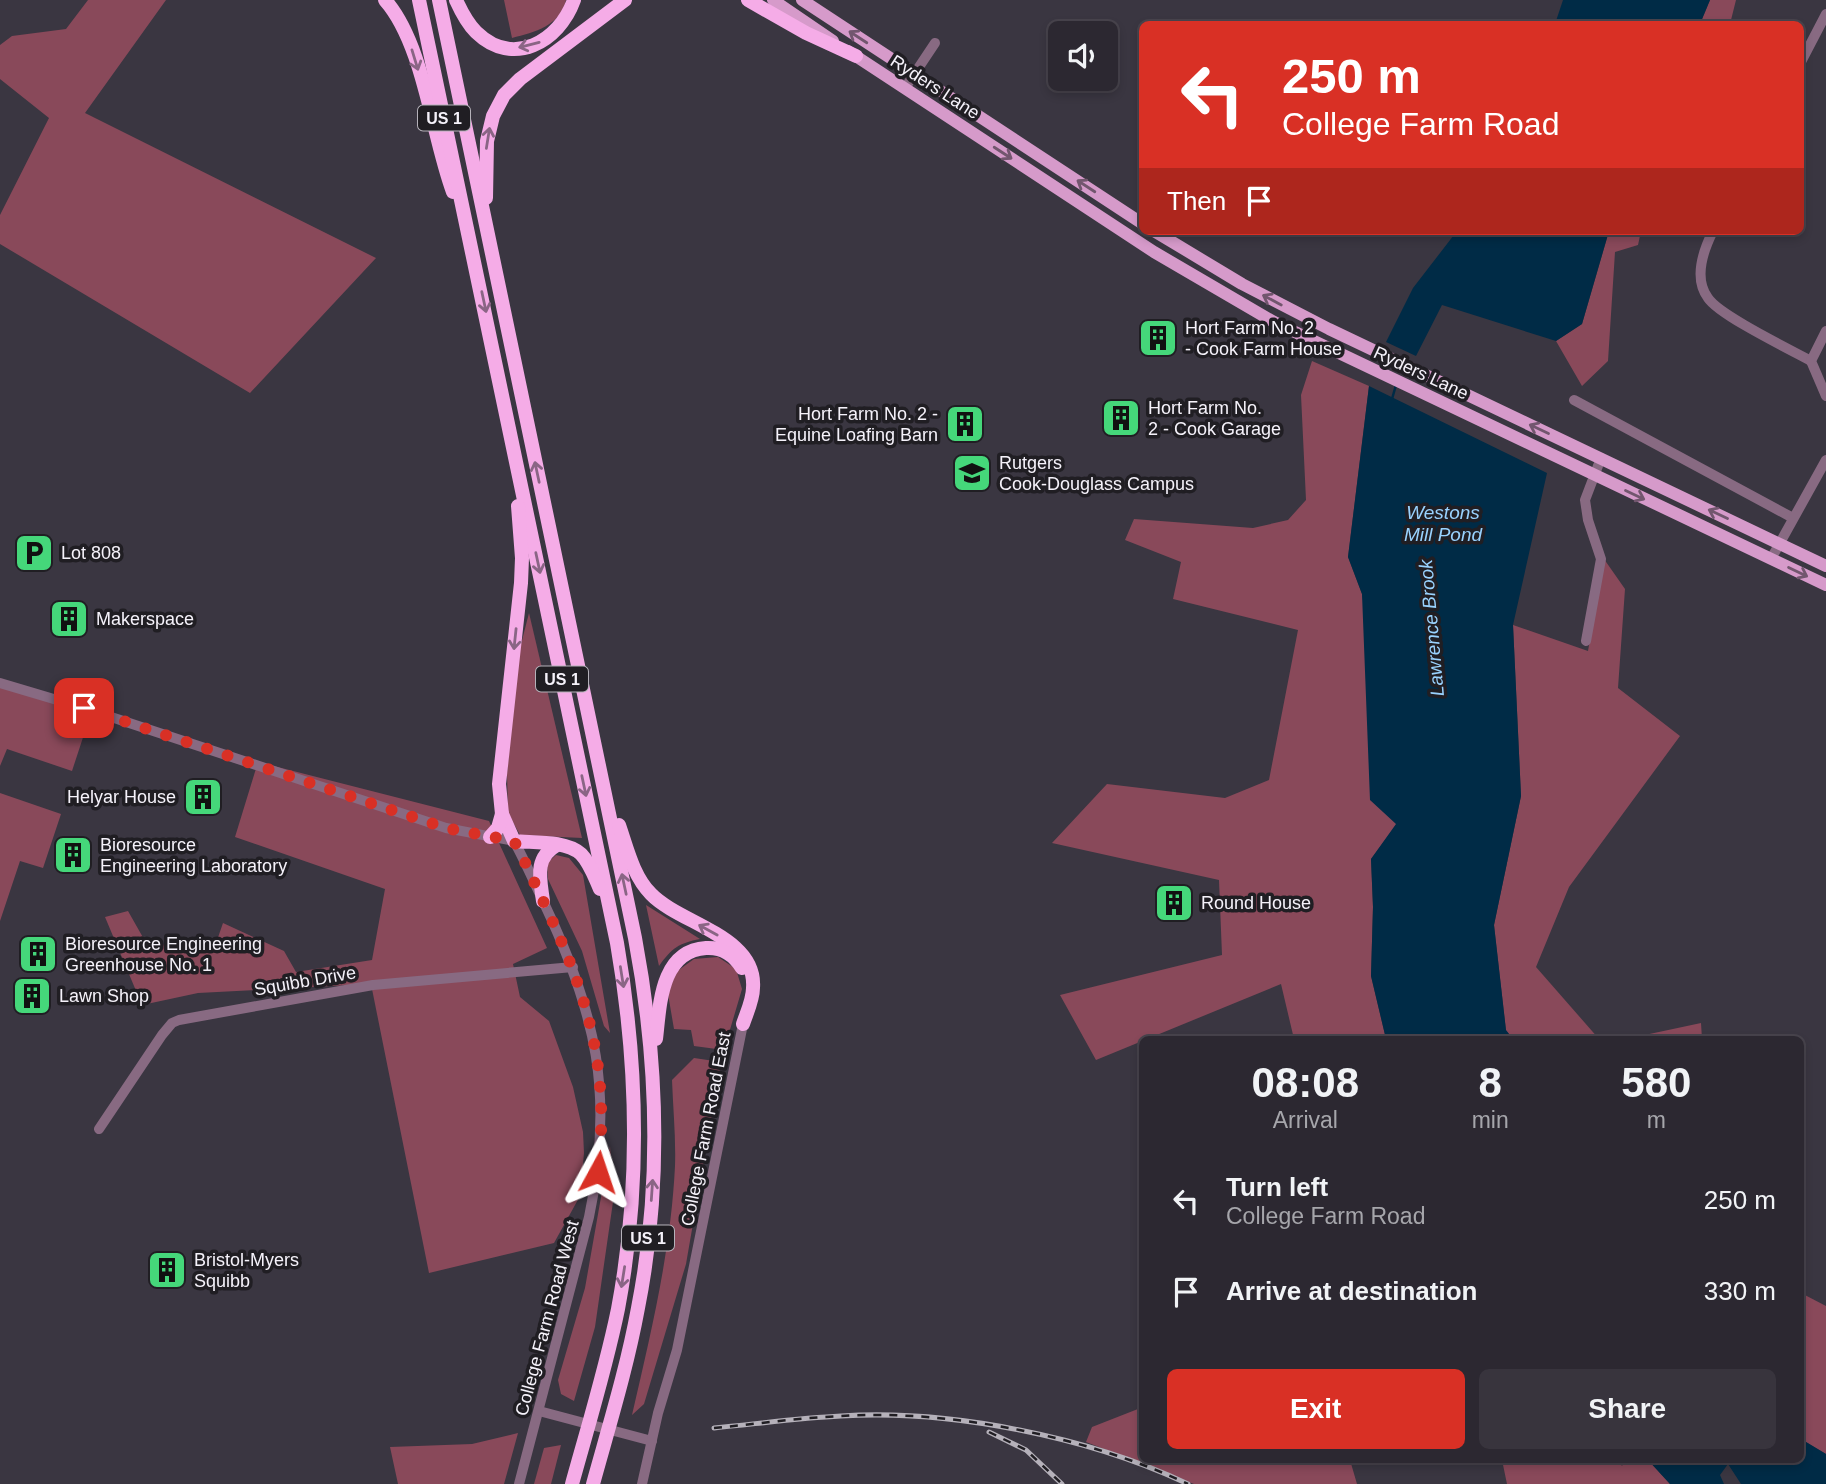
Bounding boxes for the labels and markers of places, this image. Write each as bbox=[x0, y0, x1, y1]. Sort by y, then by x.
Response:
building icon: Hort Farm No. 2 - Cook Farm House bbox=[1137, 317, 1179, 359]
place label: Hort Farm No. 2 - Cook Farm House bbox=[1185, 318, 1342, 359]
building icon: Hort Farm No. 2 - Cook Garage bbox=[1100, 397, 1142, 439]
place label: Hort Farm No. 2 - Cook Garage bbox=[1148, 398, 1281, 439]
building icon: Hort Farm No. 2 - Equine Loafing Barn bbox=[944, 403, 986, 445]
place label: Hort Farm No. 2 - Equine Loafing Barn bbox=[775, 404, 938, 445]
school or university icon: Rutgers Cook-Douglass Campus bbox=[951, 452, 993, 494]
place label: Rutgers Cook-Douglass Campus bbox=[999, 453, 1194, 494]
parking icon: Lot 808 bbox=[13, 532, 55, 574]
place label: Lot 808 bbox=[61, 543, 121, 563]
building icon: Makerspace bbox=[48, 598, 90, 640]
place label: Makerspace bbox=[96, 609, 194, 629]
pin bbox=[54, 678, 114, 738]
building icon: Helyar House bbox=[182, 776, 224, 818]
place label: Helyar House bbox=[67, 787, 176, 807]
building icon: Bioresource Engineering Laboratory bbox=[52, 834, 94, 876]
place label: Bioresource Engineering Laboratory bbox=[100, 835, 287, 876]
building icon: Round House bbox=[1153, 882, 1195, 924]
place label: Round House bbox=[1201, 893, 1311, 913]
building icon: Bioresource Engineering Greenhouse No. 1 bbox=[17, 933, 59, 975]
place label: Bioresource Engineering Greenhouse No. 1 bbox=[65, 934, 262, 975]
building icon: Lawn Shop bbox=[11, 975, 53, 1017]
place label: Lawn Shop bbox=[59, 986, 149, 1006]
building icon: Bristol-Myers Squibb bbox=[146, 1249, 188, 1291]
place label: Bristol-Myers Squibb bbox=[194, 1250, 299, 1291]

